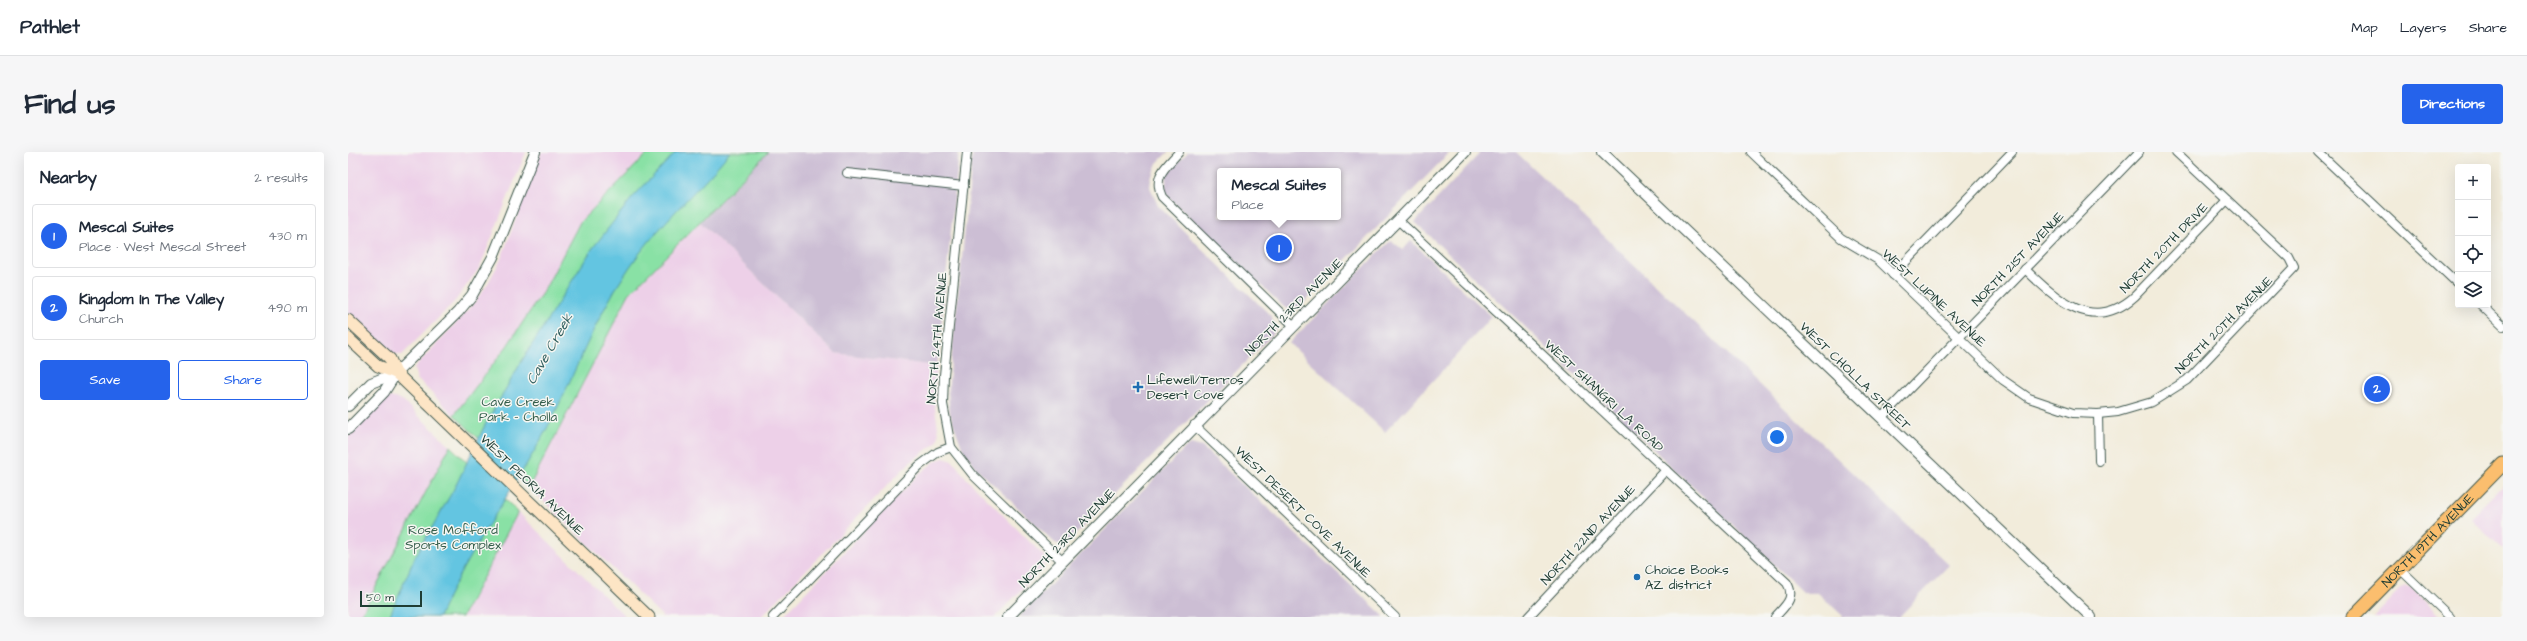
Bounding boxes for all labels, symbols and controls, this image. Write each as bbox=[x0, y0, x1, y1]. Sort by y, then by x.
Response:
text: Pathlet bbox=[20, 14, 80, 41]
text: Map bbox=[2351, 18, 2378, 38]
text: Layers bbox=[2400, 18, 2447, 38]
text: Share bbox=[2469, 18, 2507, 38]
button: Directions bbox=[2402, 84, 2503, 124]
text: Find us bbox=[24, 85, 115, 124]
map controls bbox=[2455, 164, 2491, 308]
button: + bbox=[2455, 164, 2491, 200]
text: Nearby bbox=[40, 166, 97, 190]
popup bbox=[1217, 168, 1341, 220]
text: 2 results bbox=[254, 169, 308, 187]
text: Mescal Suites bbox=[1232, 175, 1326, 196]
text: Place bbox=[1232, 196, 1264, 214]
street label: NORTH 20TH DRIVE bbox=[2116, 199, 2212, 297]
button: − bbox=[2455, 200, 2491, 236]
street label: NORTH 21ST AVENUE bbox=[1968, 207, 2068, 310]
text: Mescal Suites bbox=[79, 217, 174, 238]
text: 1 bbox=[53, 227, 55, 245]
text: 430 m bbox=[268, 227, 307, 245]
pin: 1 bbox=[1266, 233, 1292, 263]
button: locate bbox=[2455, 236, 2491, 272]
text: Place · West Mescal Street bbox=[79, 238, 246, 256]
street label: WEST LUPINE AVENUE bbox=[1878, 245, 1990, 351]
street label: NORTH 23RD AVENUE bbox=[1241, 254, 1347, 360]
street label: NORTH 24TH AVENUE bbox=[922, 271, 952, 405]
street label: NORTH 20TH AVENUE bbox=[2171, 272, 2277, 378]
button: layers bbox=[2455, 272, 2491, 308]
text: Kingdom In The Valley bbox=[79, 289, 224, 310]
text: 2 bbox=[50, 299, 58, 317]
text: 490 m bbox=[267, 299, 307, 317]
text: Church bbox=[79, 310, 123, 328]
water label: Cave Creek bbox=[522, 310, 579, 388]
street label: WEST CHOLLA STREET bbox=[1795, 318, 1915, 435]
street label: WEST SHANGRI LA ROAD bbox=[1540, 336, 1668, 457]
button: Save bbox=[40, 360, 170, 400]
button: Share bbox=[178, 360, 308, 400]
place label: Lifewell/Terros Desert Cove bbox=[1147, 371, 1244, 404]
pin: 2 bbox=[2364, 374, 2390, 404]
marker: Lifewell/Terros Desert Cove bbox=[1132, 381, 1144, 393]
park label: Cave Creek Park - Cholla bbox=[479, 393, 557, 426]
your location bbox=[1767, 427, 1787, 447]
street label: WEST PEORIA AVENUE bbox=[476, 430, 588, 540]
street label: WEST DESERT COVE AVENUE bbox=[1231, 442, 1375, 582]
street label: NORTH 22ND AVENUE bbox=[1537, 481, 1640, 589]
street label: NORTH 23RD AVENUE bbox=[1015, 484, 1119, 592]
street label: NORTH 19TH AVENUE bbox=[2378, 489, 2478, 592]
park label: Rose Mofford Sports Complex bbox=[405, 521, 502, 554]
place label: Choice Books AZ district bbox=[1645, 561, 1729, 594]
marker: Choice Books AZ district bbox=[1632, 572, 1642, 582]
scale bar bbox=[360, 589, 422, 608]
text: 50 m bbox=[366, 590, 394, 605]

